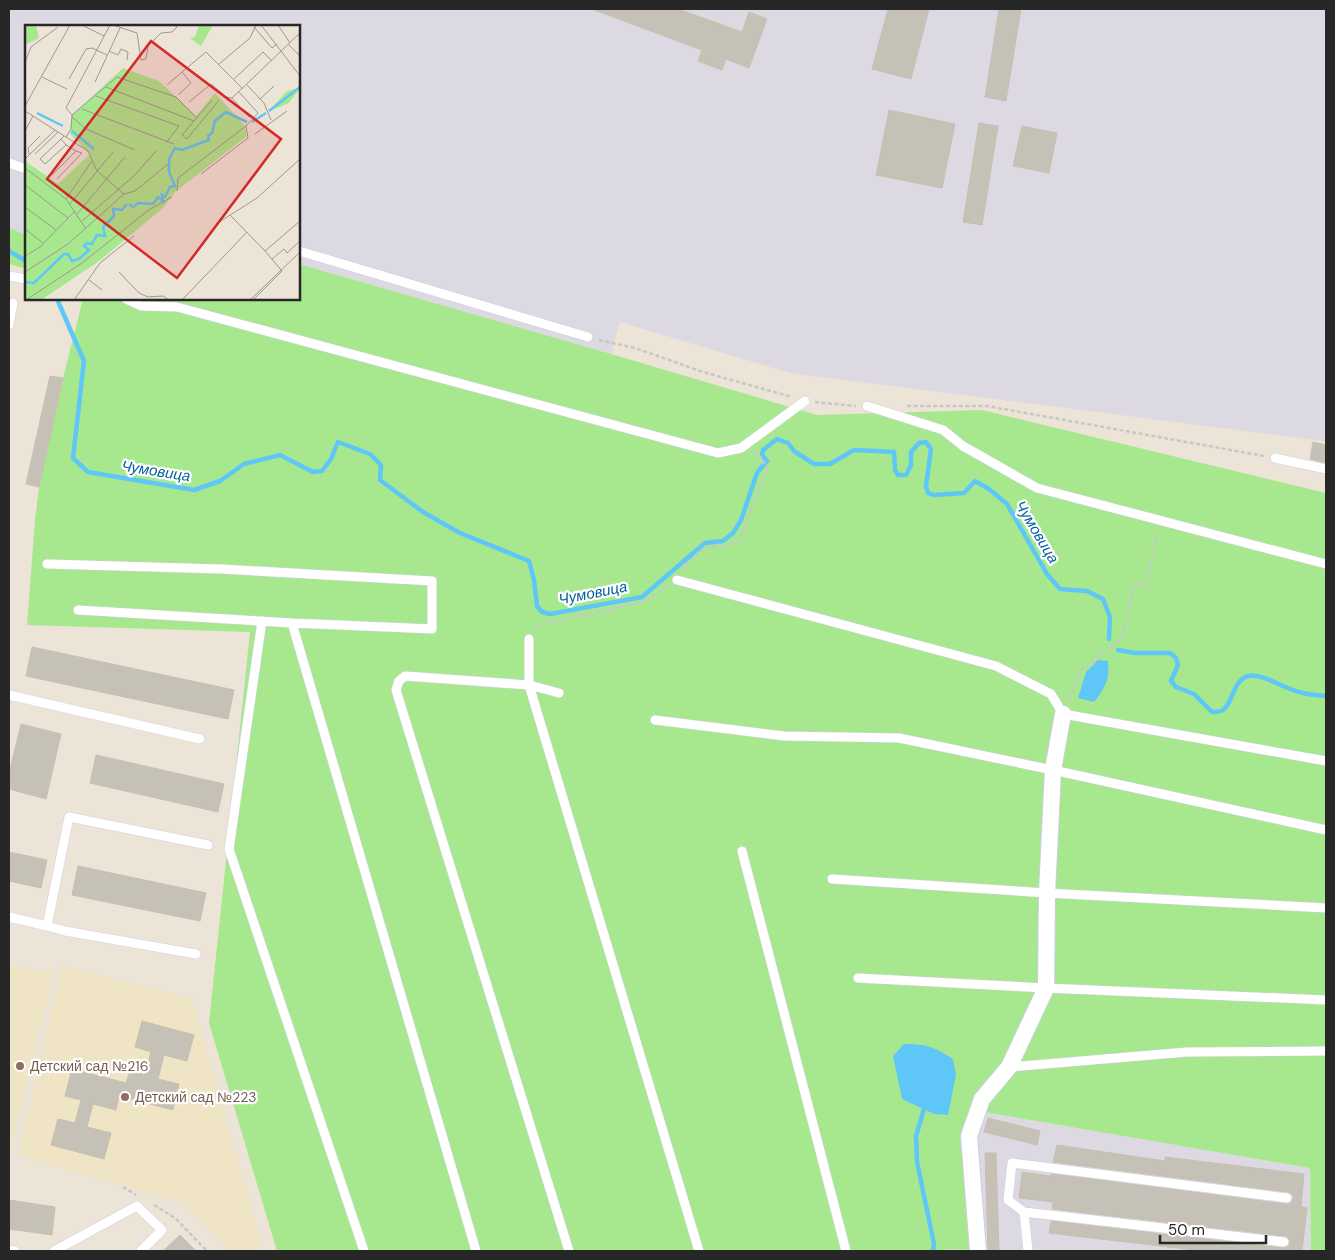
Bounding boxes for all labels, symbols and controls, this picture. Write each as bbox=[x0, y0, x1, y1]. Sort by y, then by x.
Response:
inset map bbox=[25, 25, 300, 300]
water label: Чумовица bbox=[120, 456, 192, 486]
water label: Чумовица bbox=[1011, 497, 1063, 567]
water label: Чумовица bbox=[557, 577, 629, 609]
place label: Детский сад №216 bbox=[30, 1057, 148, 1075]
marker: Детский сад №216 bbox=[14, 1060, 26, 1072]
place label: Детский сад №223 bbox=[135, 1088, 257, 1106]
marker: Детский сад №223 bbox=[119, 1091, 131, 1103]
scale bar bbox=[1160, 1212, 1266, 1244]
text: 50 m bbox=[1168, 1220, 1205, 1240]

